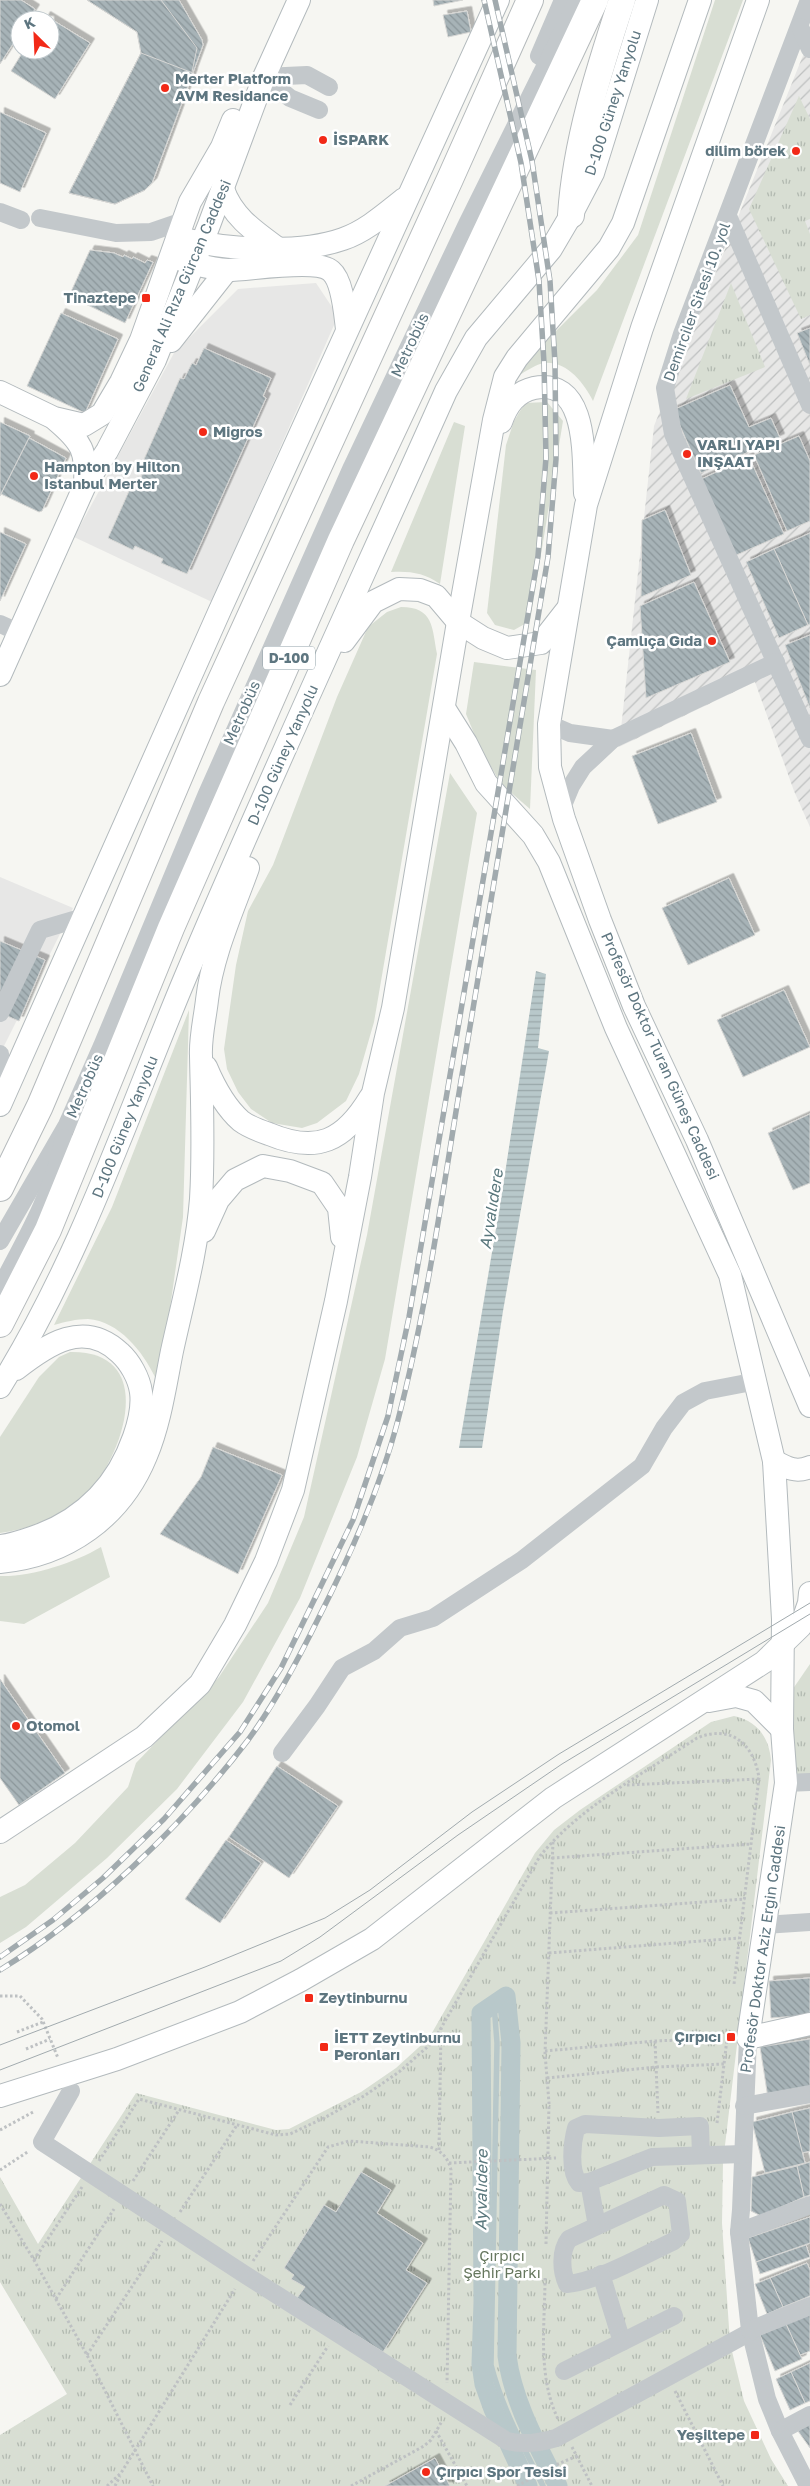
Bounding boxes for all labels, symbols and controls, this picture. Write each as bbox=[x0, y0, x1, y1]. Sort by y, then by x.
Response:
north arrow bbox=[10, 10, 60, 60]
text: K bbox=[21, 13, 38, 32]
street label: D-100 Güney Yanyolu bbox=[580, 28, 644, 178]
place label: Merter Platform AVM Residance bbox=[175, 69, 291, 104]
marker: Merter Platform AVM Residance bbox=[159, 82, 171, 94]
place label: İSPARK bbox=[333, 130, 389, 148]
marker: İSPARK bbox=[317, 134, 329, 146]
place label: dilim börek bbox=[705, 141, 786, 159]
marker: dilim börek bbox=[790, 145, 802, 157]
street label: General Ali Rıza Gürcan Caddesi bbox=[128, 177, 234, 395]
street label: Demirciler Sitesi 10. yol bbox=[659, 219, 733, 384]
place label: Tinaztepe bbox=[64, 288, 136, 306]
marker: Tinaztepe bbox=[140, 292, 152, 304]
street label: Metrobüs bbox=[386, 310, 432, 379]
place label: Migros bbox=[213, 422, 263, 440]
marker: Migros bbox=[197, 426, 209, 438]
place label: VARLI YAPI INŞAAT bbox=[697, 435, 780, 470]
marker: VARLI YAPI INŞAAT bbox=[681, 448, 693, 460]
place label: Hampton by Hilton Istanbul Merter bbox=[44, 457, 180, 492]
marker: Hampton by Hilton Istanbul Merter bbox=[28, 470, 40, 482]
place label: Çamlıça Gıda bbox=[606, 631, 702, 649]
marker: Çamlıça Gıda bbox=[706, 635, 718, 647]
road number: D-100 bbox=[263, 646, 315, 670]
street label: Metrobüs bbox=[219, 678, 263, 748]
street label: D-100 Güney Yanyolu bbox=[243, 681, 321, 828]
street label: Profesör Doktor Turan Güneş Caddesi bbox=[598, 929, 724, 1182]
street label: Metrobüs bbox=[62, 1051, 106, 1121]
street label: D-100 Güney Yanyolu bbox=[87, 1053, 161, 1200]
water label: Ayvalıdere bbox=[475, 1166, 507, 1250]
place label: Otomol bbox=[26, 1716, 80, 1734]
marker: Otomol bbox=[10, 1720, 22, 1732]
street label: Profesör Doktor Aziz Ergin Caddesi bbox=[736, 1824, 788, 2074]
place label: Zeytinburnu bbox=[319, 1988, 407, 2006]
marker: Zeytinburnu bbox=[303, 1992, 315, 2004]
place label: Çırpıcı bbox=[674, 2027, 721, 2045]
place label: İETT Zeytinburnu Peronları bbox=[334, 2028, 461, 2063]
marker: Çırpıcı bbox=[725, 2031, 737, 2043]
marker: İETT Zeytinburnu Peronları bbox=[318, 2041, 330, 2053]
water label: Ayvalıdere bbox=[470, 2148, 492, 2230]
park label: Çırpıcı Şehir Parkı bbox=[463, 2246, 541, 2281]
place label: Yeşiltepe bbox=[677, 2425, 745, 2443]
marker: Yeşiltepe bbox=[749, 2429, 761, 2441]
place label: Çırpıcı Spor Tesisi bbox=[436, 2462, 567, 2480]
marker: Çırpıcı Spor Tesisi bbox=[420, 2466, 432, 2478]

